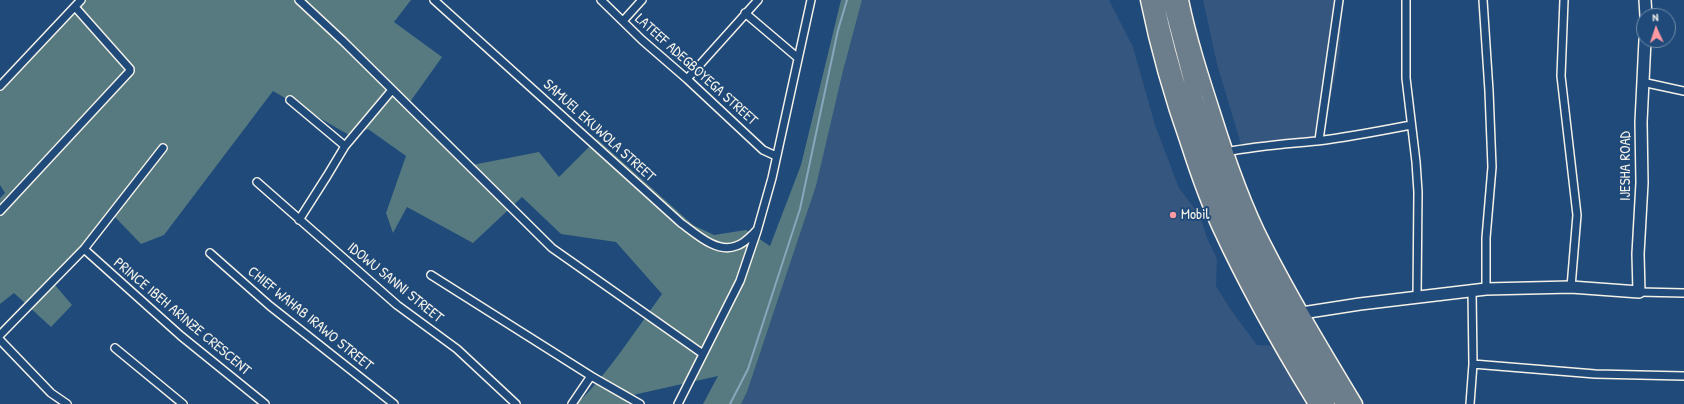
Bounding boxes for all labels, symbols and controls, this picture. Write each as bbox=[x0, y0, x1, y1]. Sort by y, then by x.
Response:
north arrow bbox=[1636, 8, 1676, 48]
street label: LATEEF ADEGBOYEGA STREET bbox=[631, 10, 761, 130]
text: N bbox=[1652, 10, 1659, 24]
street label: SAMUEL EKUWOLA STREET bbox=[539, 76, 659, 186]
street label: IJESHA ROAD bbox=[1617, 131, 1635, 201]
place label: Mobil bbox=[1181, 206, 1209, 224]
marker: Mobil bbox=[1168, 210, 1178, 220]
street label: IDOWU SANNI STREET bbox=[343, 239, 447, 327]
street label: PRINCE IBEH ARINZE CRESCENT bbox=[110, 254, 254, 380]
street label: CHIEF WAHAB IRAWO STREET bbox=[244, 263, 376, 375]

